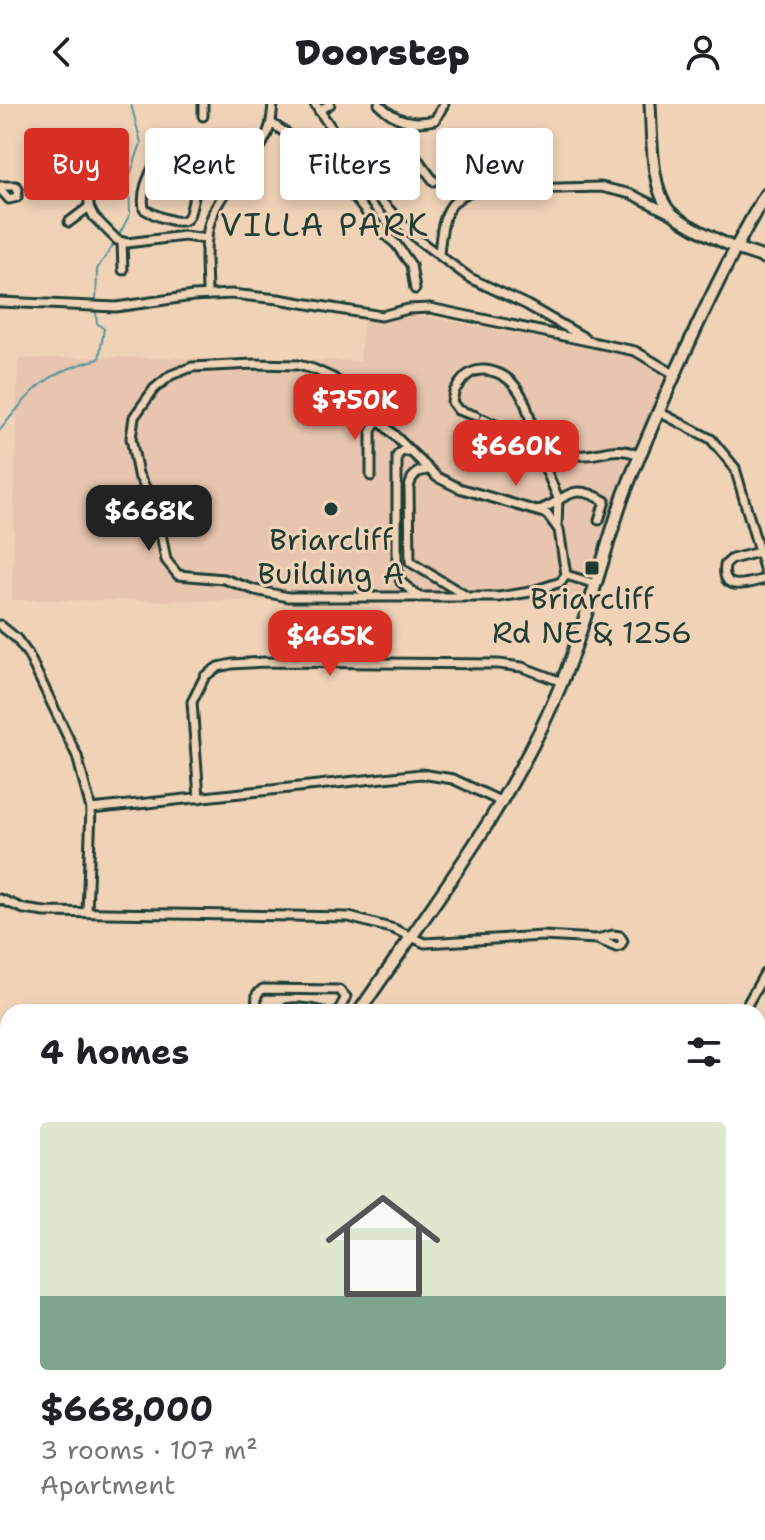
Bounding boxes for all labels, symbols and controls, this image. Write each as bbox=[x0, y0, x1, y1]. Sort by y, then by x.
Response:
text: Doorstep bbox=[295, 28, 470, 77]
icon: back bbox=[40, 30, 84, 74]
icon: person bbox=[681, 30, 725, 74]
chip: Buy bbox=[24, 128, 129, 200]
chip: Rent bbox=[145, 128, 264, 200]
chip: Filters bbox=[280, 128, 420, 200]
chip: New bbox=[436, 128, 553, 200]
district label: VILLA PARK bbox=[220, 203, 430, 246]
pin: $750K bbox=[299, 374, 411, 442]
text: $750K bbox=[311, 382, 399, 417]
pin: $660K bbox=[460, 420, 572, 488]
text: $660K bbox=[471, 428, 561, 463]
pin: $668K bbox=[93, 485, 205, 553]
text: $668K bbox=[104, 493, 194, 528]
marker: Briarcliff Building A bbox=[322, 500, 340, 518]
place label: Briarcliff Building A bbox=[258, 519, 404, 594]
marker: Briarcliff Rd NE & 1256 bbox=[583, 559, 601, 577]
place label: Briarcliff Rd NE & 1256 bbox=[492, 578, 692, 653]
pin: $465K bbox=[274, 610, 386, 678]
text: $465K bbox=[286, 618, 374, 653]
text: 4 homes bbox=[40, 1029, 189, 1075]
icon: filters bbox=[682, 1030, 726, 1074]
icon: home bbox=[311, 1174, 455, 1318]
text: $668,000 bbox=[40, 1386, 213, 1432]
text: 3 rooms · 107 m² bbox=[40, 1432, 258, 1467]
text: Apartment bbox=[40, 1467, 176, 1502]

